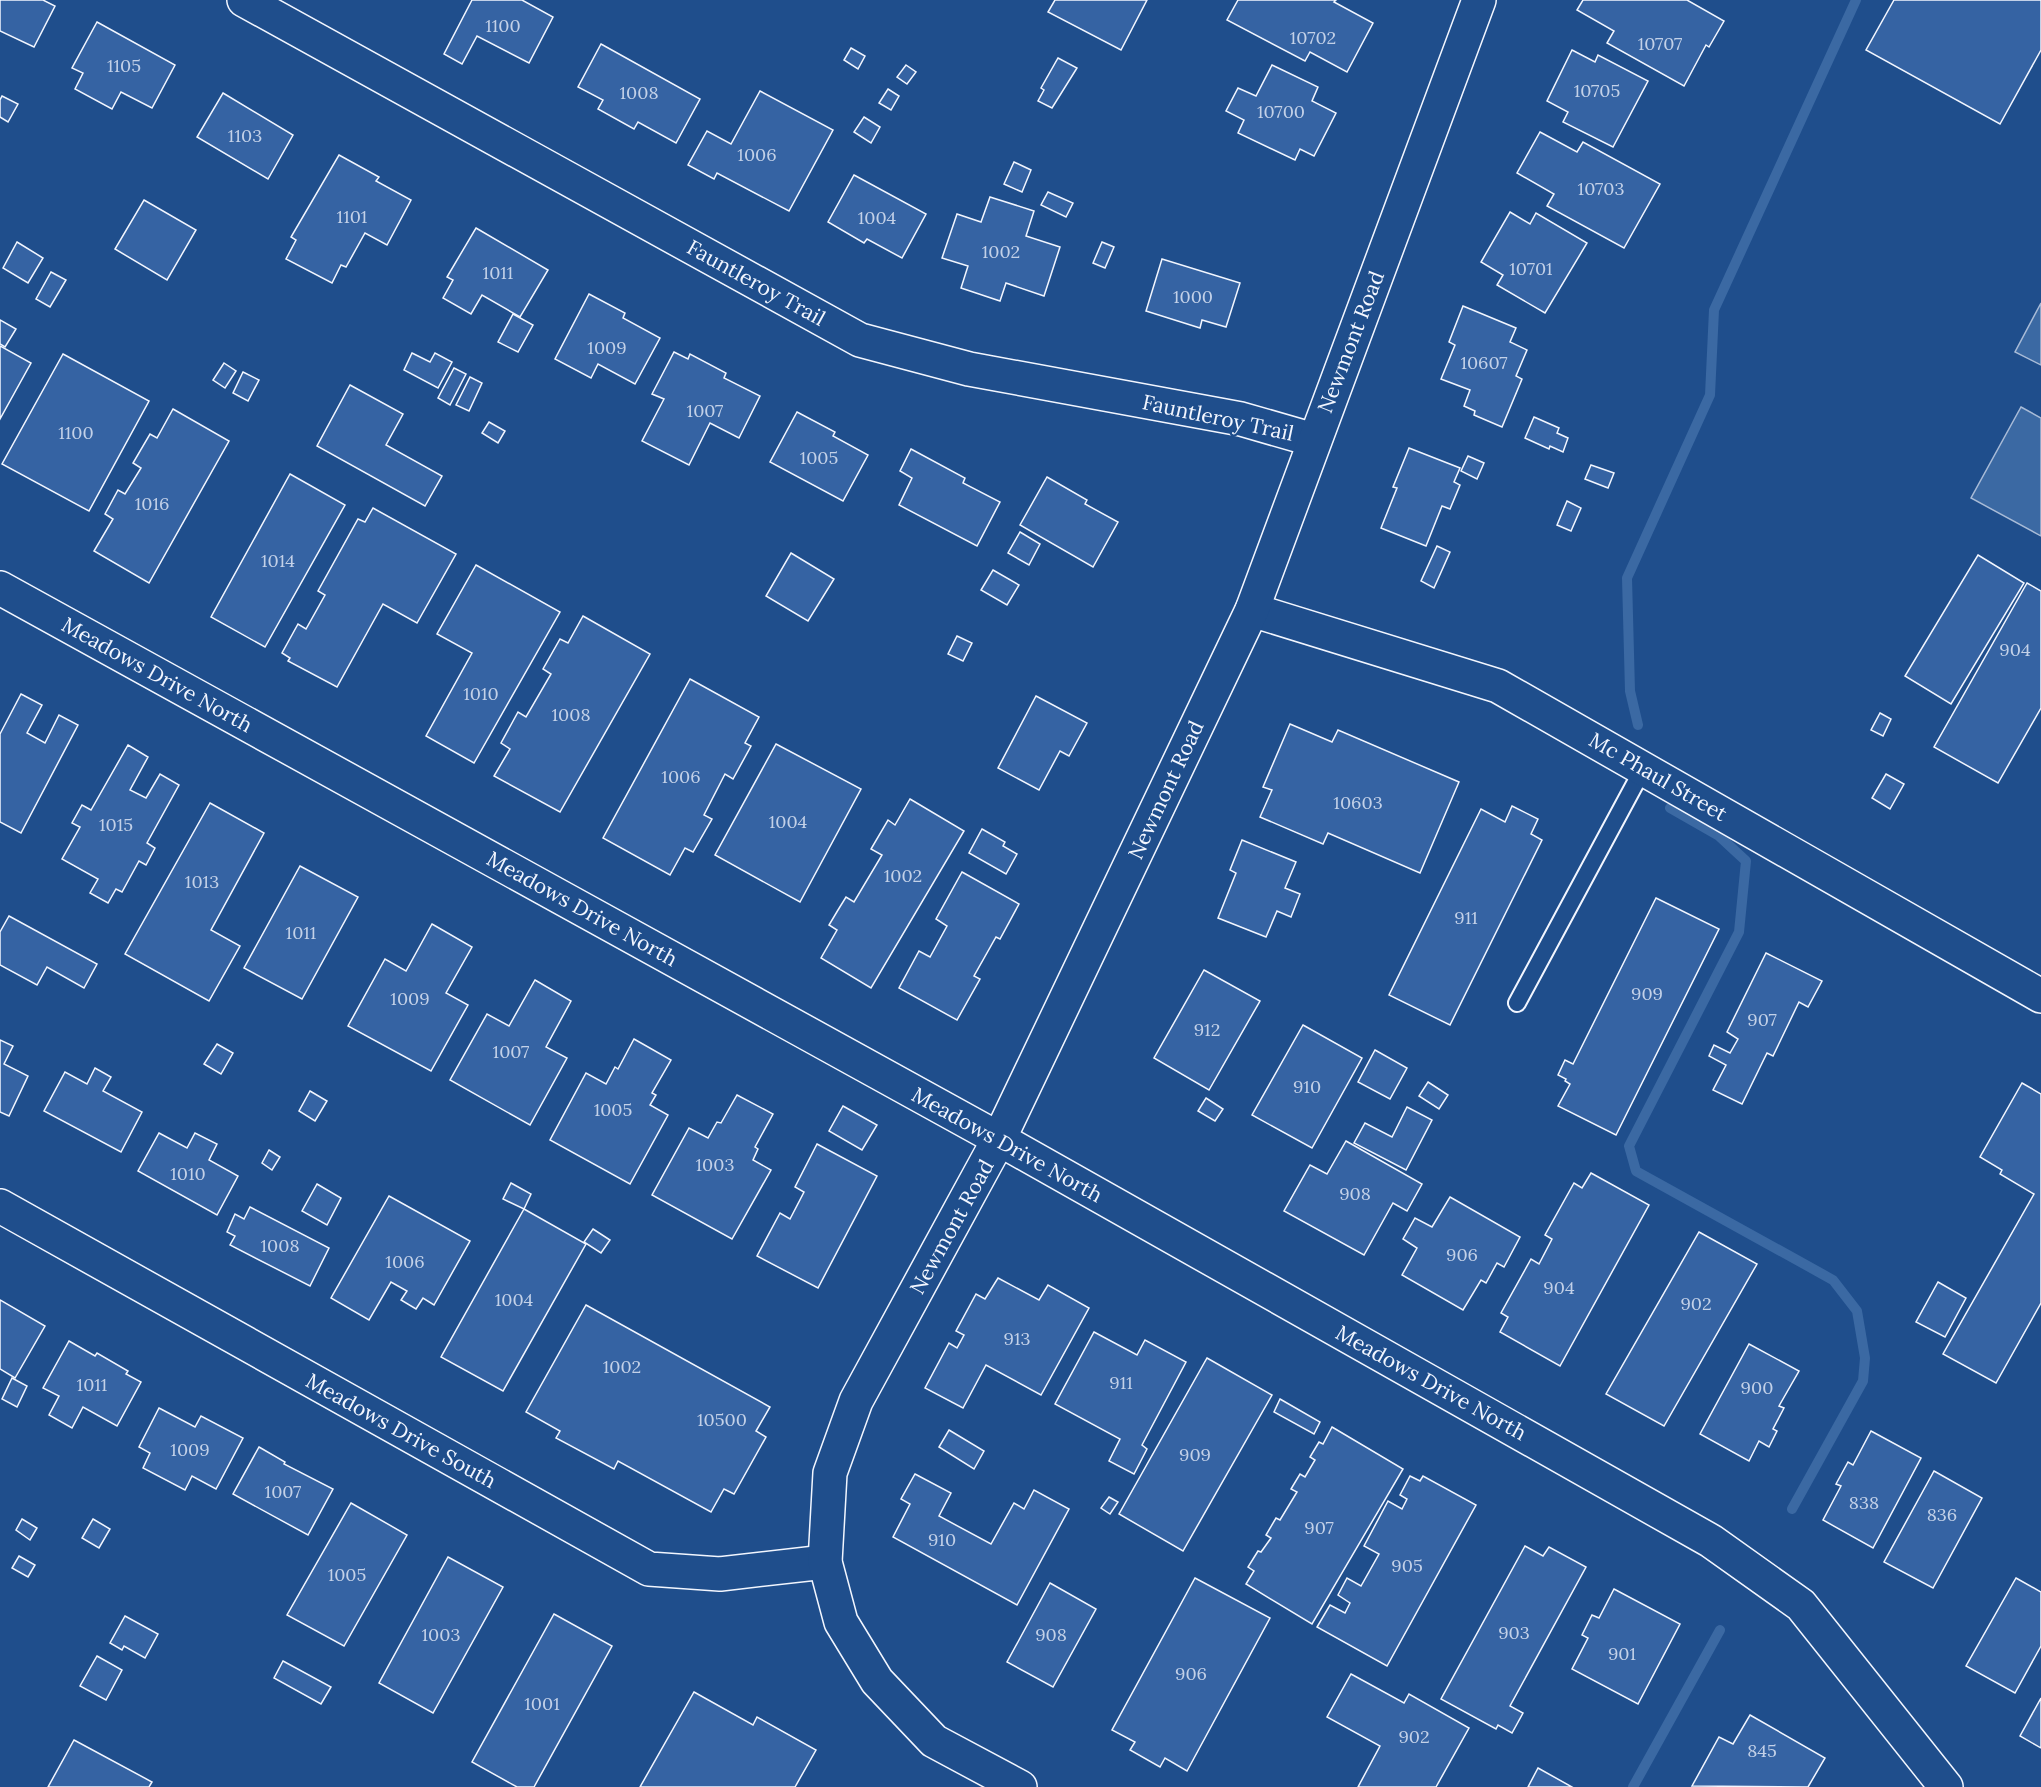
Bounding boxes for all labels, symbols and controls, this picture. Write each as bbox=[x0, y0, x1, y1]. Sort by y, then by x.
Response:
house number: 1100 bbox=[485, 14, 521, 37]
house number: 10702 bbox=[1290, 26, 1336, 49]
house number: 10707 bbox=[1638, 32, 1682, 55]
house number: 1105 bbox=[107, 54, 141, 77]
house number: 10705 bbox=[1574, 79, 1620, 102]
house number: 1008 bbox=[619, 81, 659, 104]
house number: 10700 bbox=[1257, 100, 1305, 123]
house number: 1103 bbox=[228, 124, 262, 147]
house number: 1006 bbox=[737, 143, 777, 166]
house number: 10703 bbox=[1578, 177, 1624, 200]
house number: 1101 bbox=[337, 205, 367, 228]
house number: 1004 bbox=[858, 206, 897, 229]
street label: Fauntleroy Trail bbox=[682, 233, 830, 332]
house number: 1002 bbox=[982, 240, 1020, 263]
house number: 10701 bbox=[1509, 257, 1553, 280]
house number: 1011 bbox=[483, 261, 513, 284]
street label: Newmont Road bbox=[1311, 267, 1390, 417]
house number: 1000 bbox=[1173, 285, 1213, 308]
house number: 1009 bbox=[587, 336, 627, 359]
house number: 10607 bbox=[1460, 351, 1508, 374]
street label: Fauntleroy Trail bbox=[1140, 388, 1296, 447]
house number: 1007 bbox=[687, 399, 723, 422]
house number: 1100 bbox=[58, 421, 94, 444]
house number: 1005 bbox=[800, 446, 838, 469]
house number: 1016 bbox=[135, 492, 169, 515]
house number: 1014 bbox=[261, 549, 295, 572]
street label: Meadows Drive North bbox=[57, 611, 257, 738]
house number: 904 bbox=[1999, 638, 2031, 661]
house number: 1010 bbox=[463, 682, 499, 705]
house number: 1008 bbox=[551, 703, 591, 726]
street label: Newmont Road bbox=[1122, 716, 1209, 863]
street label: Mc Phaul Street bbox=[1584, 726, 1733, 827]
house number: 1006 bbox=[661, 765, 701, 788]
house number: 10603 bbox=[1333, 791, 1383, 814]
house number: 1004 bbox=[769, 810, 808, 833]
house number: 1015 bbox=[99, 813, 133, 836]
street label: Meadows Drive North bbox=[482, 845, 682, 972]
house number: 1002 bbox=[884, 864, 922, 887]
house number: 1013 bbox=[185, 870, 219, 893]
house number: 911 bbox=[1454, 906, 1478, 929]
house number: 1011 bbox=[286, 921, 316, 944]
house number: 909 bbox=[1631, 982, 1663, 1005]
house number: 1009 bbox=[390, 987, 430, 1010]
house number: 907 bbox=[1747, 1008, 1777, 1031]
house number: 912 bbox=[1194, 1018, 1220, 1041]
house number: 1007 bbox=[493, 1040, 529, 1063]
house number: 910 bbox=[1293, 1075, 1321, 1098]
street label: Meadows Drive North bbox=[907, 1081, 1107, 1208]
house number: 1005 bbox=[594, 1098, 632, 1121]
house number: 1003 bbox=[696, 1153, 734, 1176]
street label: Newmont Road bbox=[903, 1155, 1000, 1299]
house number: 1010 bbox=[170, 1162, 206, 1185]
house number: 908 bbox=[1339, 1182, 1371, 1205]
house number: 1008 bbox=[260, 1234, 300, 1257]
house number: 906 bbox=[1446, 1243, 1478, 1266]
house number: 1006 bbox=[385, 1250, 425, 1273]
house number: 904 bbox=[1543, 1276, 1575, 1299]
house number: 1004 bbox=[495, 1288, 534, 1311]
house number: 902 bbox=[1680, 1292, 1712, 1315]
street label: Meadows Drive North bbox=[1331, 1319, 1531, 1446]
house number: 913 bbox=[1004, 1327, 1030, 1350]
house number: 1002 bbox=[603, 1355, 641, 1378]
street label: Meadows Drive South bbox=[301, 1367, 501, 1494]
house number: 911 bbox=[1109, 1371, 1133, 1394]
house number: 1011 bbox=[77, 1373, 107, 1396]
house number: 900 bbox=[1741, 1376, 1773, 1399]
house number: 10500 bbox=[697, 1408, 747, 1431]
house number: 1009 bbox=[170, 1438, 210, 1461]
house number: 909 bbox=[1179, 1443, 1211, 1466]
house number: 1007 bbox=[265, 1480, 301, 1503]
house number: 838 bbox=[1849, 1491, 1879, 1514]
house number: 836 bbox=[1927, 1503, 1957, 1526]
house number: 907 bbox=[1304, 1516, 1334, 1539]
house number: 910 bbox=[928, 1528, 956, 1551]
house number: 905 bbox=[1391, 1554, 1423, 1577]
house number: 1005 bbox=[328, 1563, 366, 1586]
house number: 903 bbox=[1498, 1621, 1530, 1644]
house number: 1003 bbox=[422, 1623, 460, 1646]
house number: 908 bbox=[1035, 1623, 1067, 1646]
house number: 901 bbox=[1608, 1642, 1636, 1665]
house number: 906 bbox=[1175, 1662, 1207, 1685]
house number: 1001 bbox=[524, 1692, 560, 1715]
house number: 902 bbox=[1398, 1725, 1430, 1748]
house number: 845 bbox=[1747, 1739, 1777, 1762]

